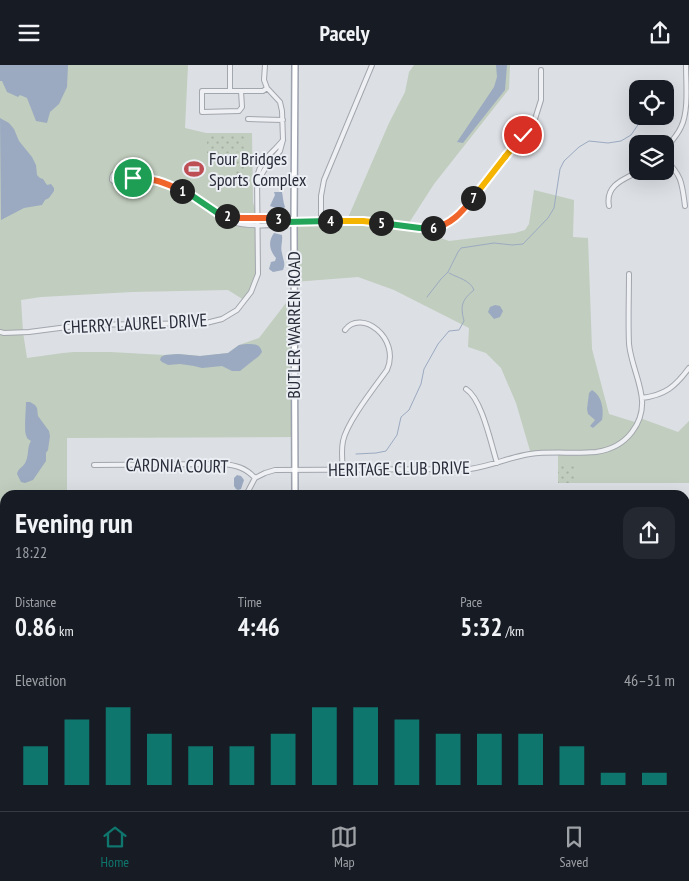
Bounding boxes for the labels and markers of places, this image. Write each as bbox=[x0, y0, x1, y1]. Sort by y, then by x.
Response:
pin bbox=[502, 114, 544, 156]
place label: Four Bridges Sports Complex bbox=[209, 147, 307, 191]
pin bbox=[112, 157, 154, 199]
sports icon: Four Bridges Sports Complex bbox=[183, 158, 205, 180]
pin: 1 bbox=[170, 179, 194, 203]
pin: 7 bbox=[460, 185, 486, 211]
pin: 2 bbox=[214, 203, 240, 229]
pin: 3 bbox=[266, 207, 290, 231]
pin: 4 bbox=[318, 209, 342, 233]
pin: 5 bbox=[368, 211, 394, 235]
pin: 6 bbox=[420, 215, 446, 241]

